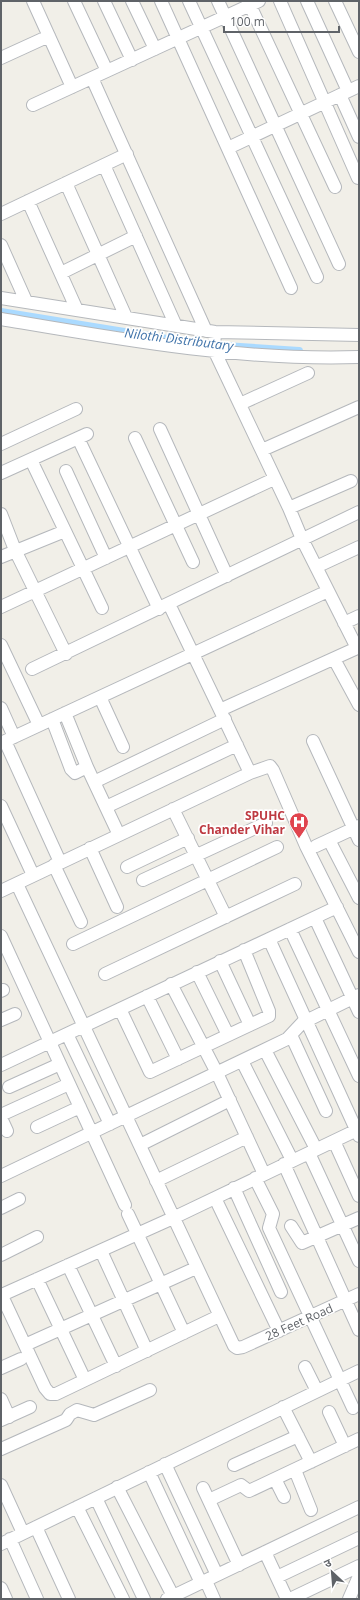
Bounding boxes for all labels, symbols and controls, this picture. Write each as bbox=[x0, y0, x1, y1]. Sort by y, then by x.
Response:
scale bar bbox=[224, 8, 339, 34]
text: 100 m bbox=[230, 13, 265, 30]
water label: Nilothi Distributary bbox=[124, 323, 235, 355]
place label: SPUHC Chander Vihar bbox=[199, 807, 286, 838]
hospital icon: SPUHC Chander Vihar bbox=[288, 811, 310, 839]
street label: 28 Feet Road bbox=[262, 1299, 336, 1345]
north arrow bbox=[312, 1552, 352, 1592]
text: उ bbox=[321, 1554, 334, 1571]

